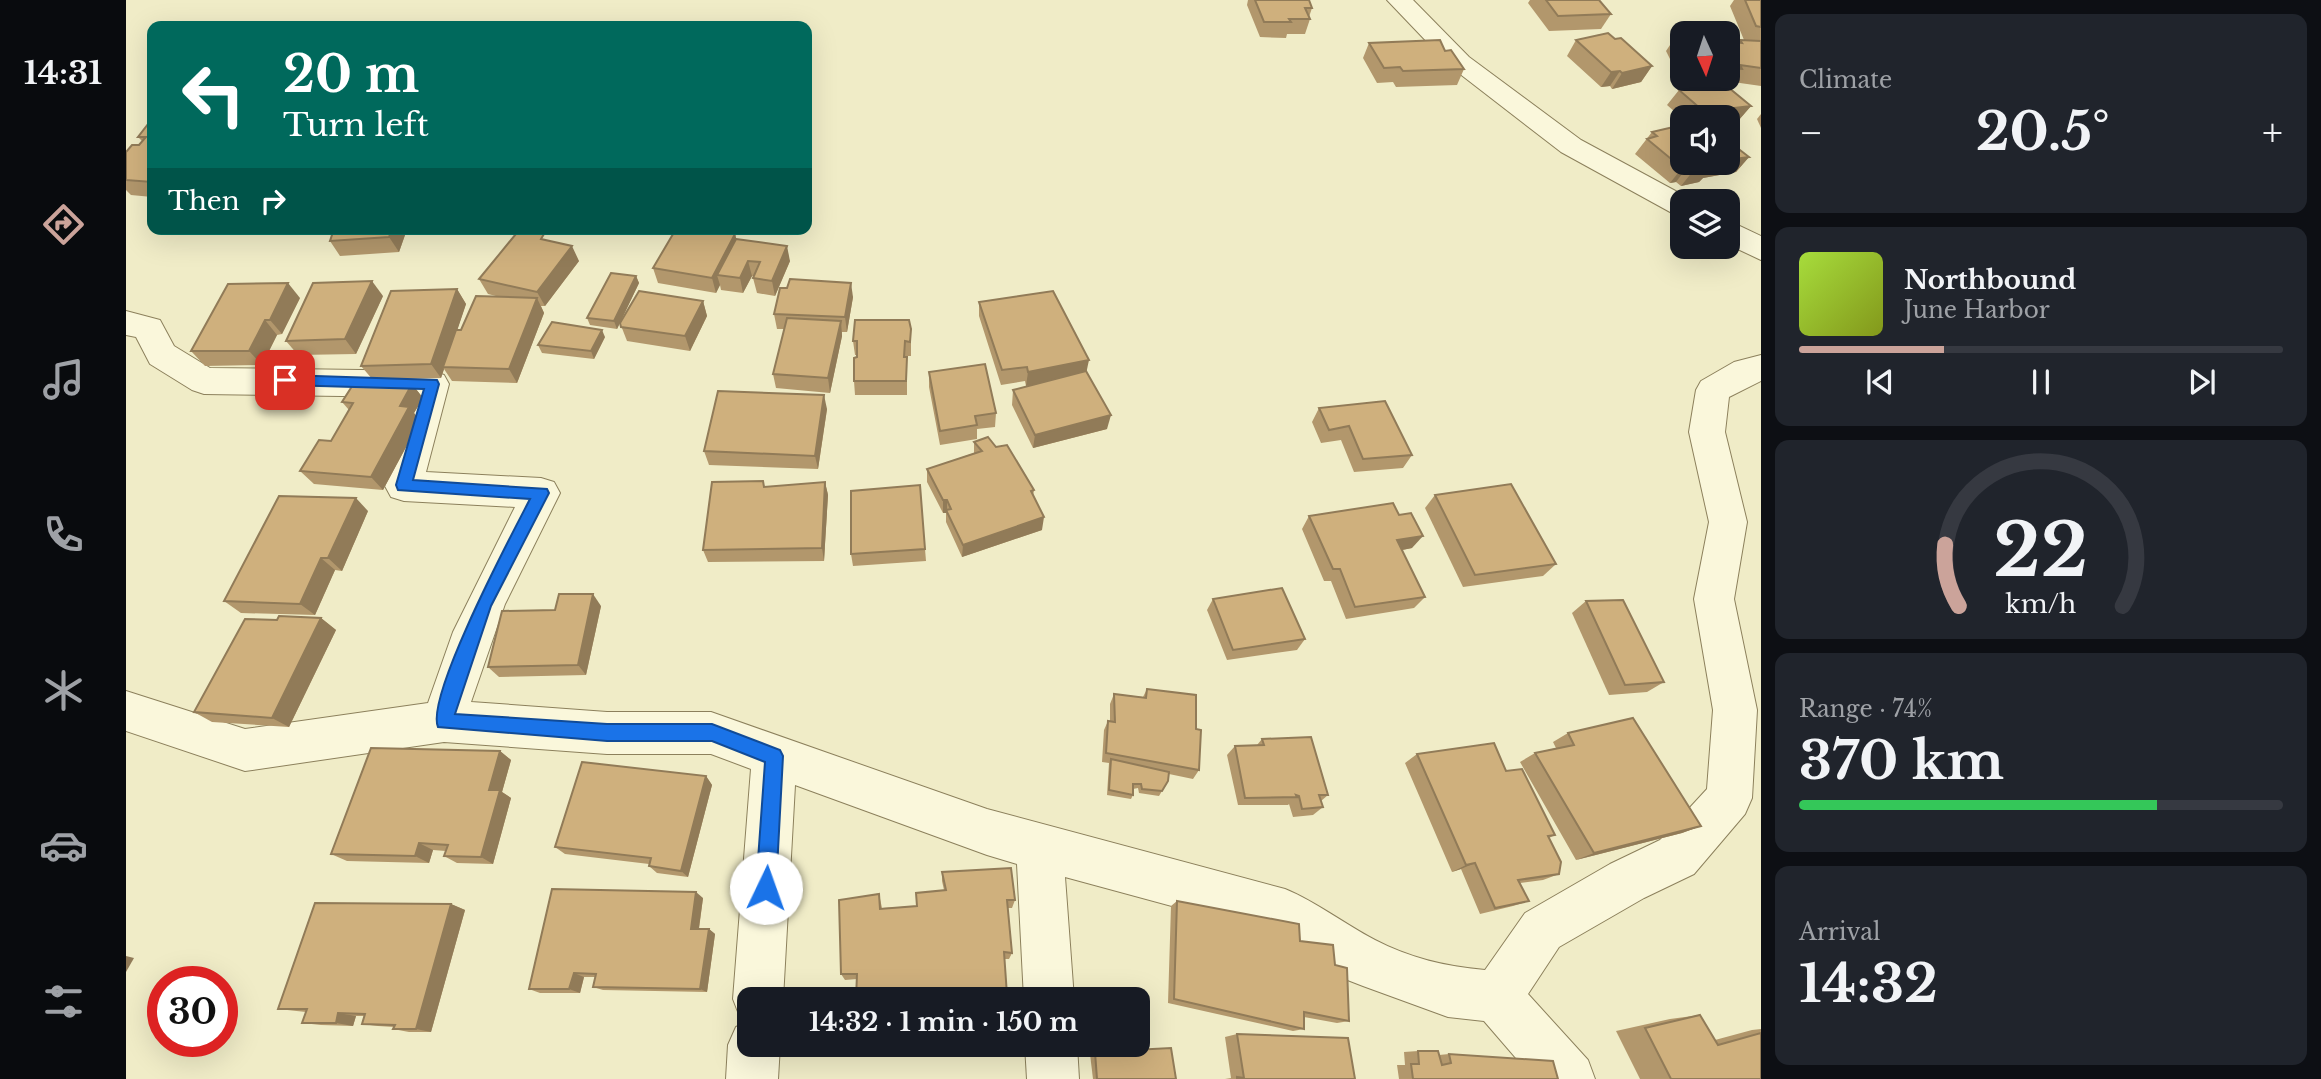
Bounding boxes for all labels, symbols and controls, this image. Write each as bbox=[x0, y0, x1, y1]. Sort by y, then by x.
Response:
north arrow bbox=[1670, 21, 1740, 91]
map controls bbox=[1670, 21, 1740, 259]
text: 20 m bbox=[283, 44, 419, 105]
icon: left bbox=[168, 49, 259, 140]
text: 14:31 bbox=[24, 53, 102, 93]
text: Climate bbox=[1799, 66, 1892, 94]
text: 20.5° bbox=[1976, 100, 2110, 164]
text: Turn left bbox=[283, 105, 429, 145]
button: sound bbox=[1670, 105, 1740, 175]
text: − bbox=[1799, 109, 1823, 156]
text: + bbox=[2262, 109, 2283, 156]
icon: right bbox=[254, 182, 292, 220]
text: Then bbox=[168, 185, 240, 217]
button: layers bbox=[1670, 189, 1740, 259]
icon: directions bbox=[39, 200, 88, 249]
text: Northbound bbox=[1904, 264, 2076, 296]
text: June Harbor bbox=[1904, 296, 2050, 324]
pin bbox=[255, 350, 315, 410]
icon: music bbox=[39, 355, 88, 404]
icon: arrive bbox=[266, 361, 304, 399]
icon: previous bbox=[1861, 363, 1899, 401]
icon: pause bbox=[2022, 363, 2060, 401]
icon: next bbox=[2183, 363, 2221, 401]
text: 22 bbox=[1994, 505, 2088, 596]
icon: phone bbox=[39, 510, 88, 559]
text: km/h bbox=[2006, 588, 2076, 619]
icon: climate bbox=[39, 666, 88, 715]
text: Range · 74% bbox=[1799, 695, 1932, 723]
text: 370 km bbox=[1799, 729, 2004, 793]
icon: car bbox=[39, 821, 88, 870]
position arrow bbox=[729, 851, 803, 925]
text: Arrival bbox=[1799, 918, 1880, 946]
text: 14:32 bbox=[1799, 952, 1938, 1016]
speed limit sign: 30 bbox=[147, 966, 238, 1057]
icon: filters bbox=[39, 977, 88, 1026]
text: 14:32 · 1 min · 150 m bbox=[809, 1006, 1078, 1038]

